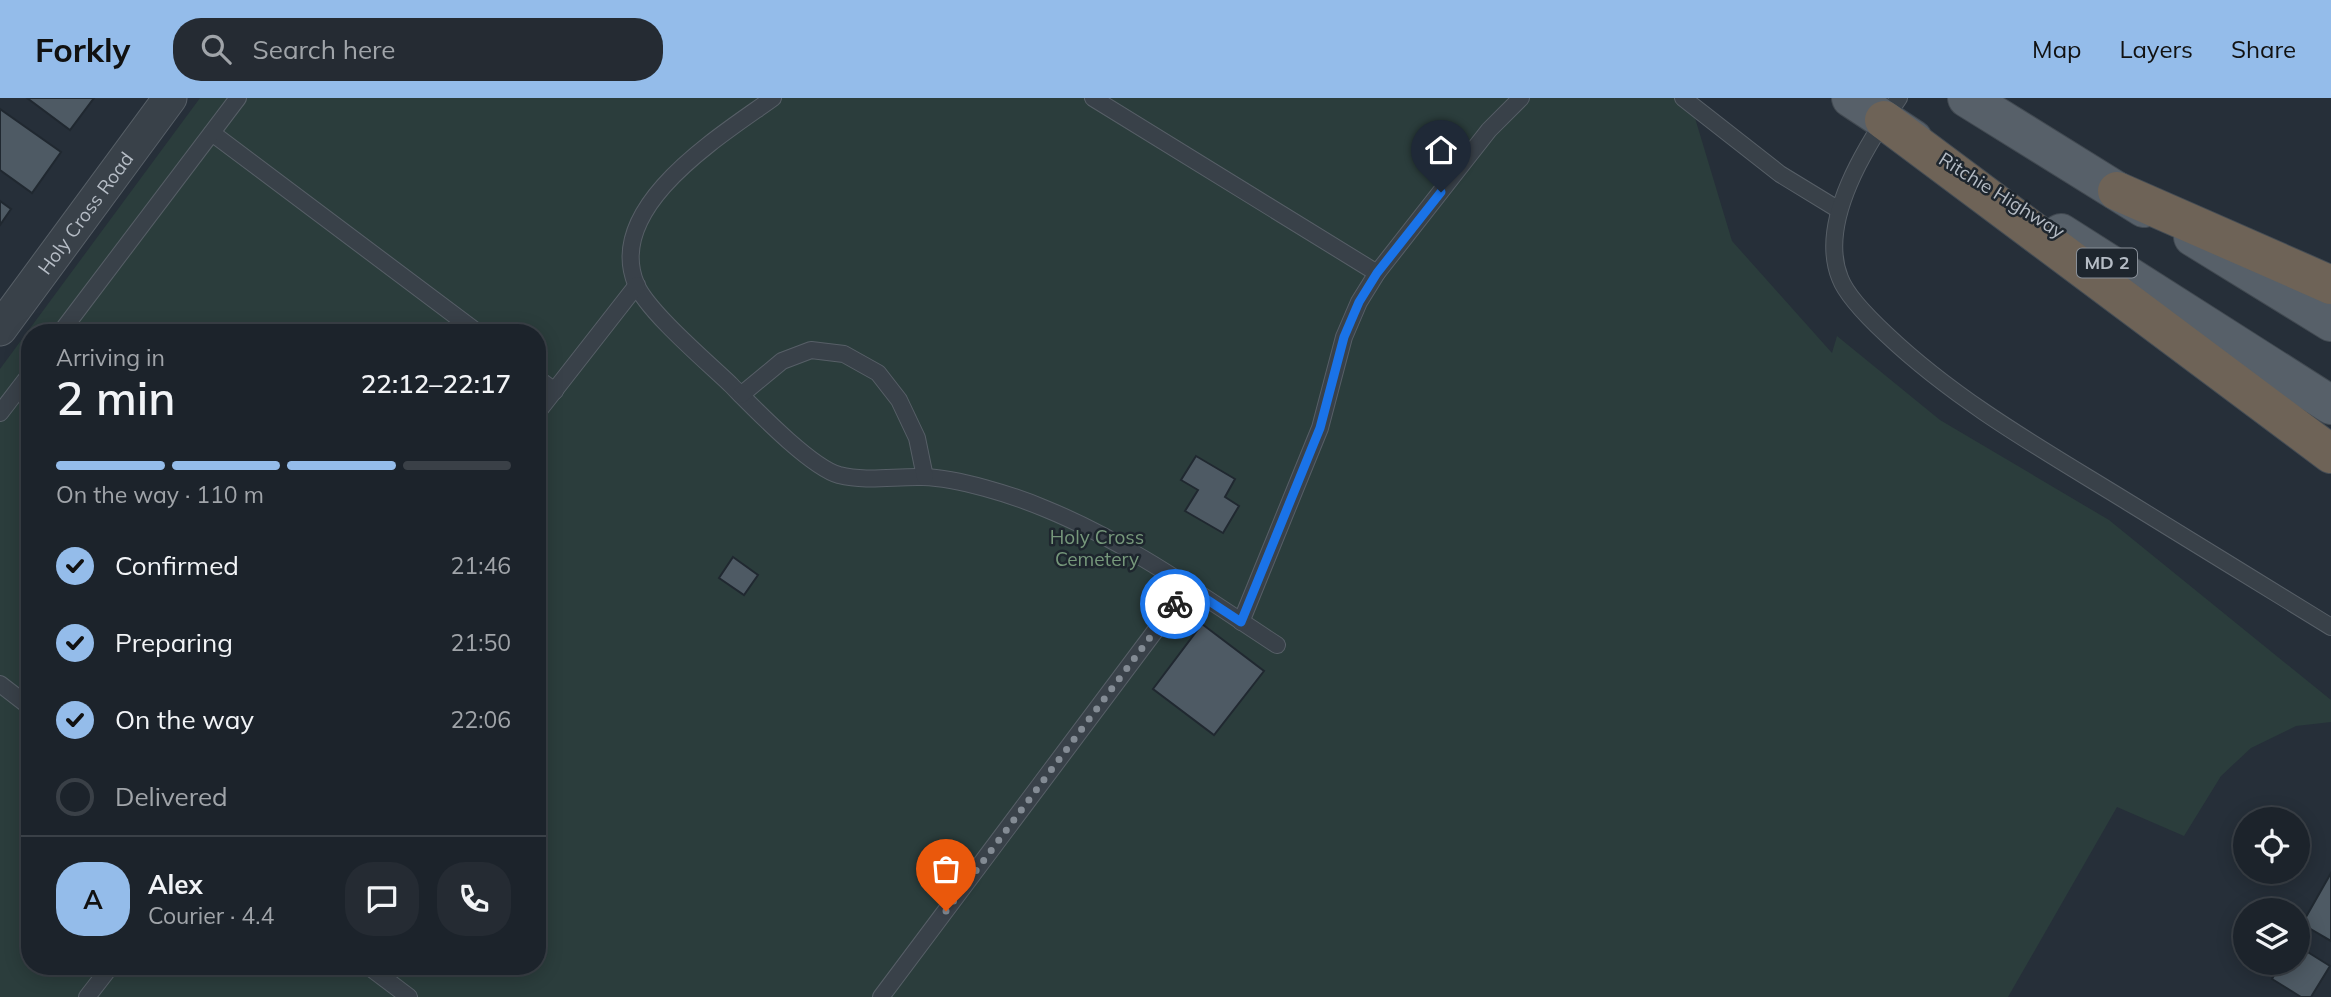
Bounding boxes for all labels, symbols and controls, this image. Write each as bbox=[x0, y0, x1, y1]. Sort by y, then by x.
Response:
search box bbox=[173, 18, 663, 81]
text: Forkly bbox=[35, 29, 131, 70]
icon: search bbox=[197, 30, 235, 68]
text: Search here bbox=[253, 33, 395, 66]
text: Map bbox=[2032, 34, 2081, 64]
text: Layers bbox=[2119, 34, 2193, 64]
text: Share bbox=[2231, 34, 2296, 64]
pin bbox=[1411, 120, 1471, 192]
icon: home bbox=[1422, 131, 1460, 169]
street label: Holy Cross Road bbox=[32, 147, 138, 279]
street label: Ritchie Highway bbox=[1935, 147, 2069, 243]
road number: MD 2 bbox=[2077, 248, 2137, 278]
text: Arriving in bbox=[56, 343, 165, 372]
text: 22:12–22:17 bbox=[361, 367, 511, 400]
text: 2 min bbox=[56, 369, 175, 427]
text: On the way · 110 m bbox=[56, 480, 264, 509]
park label: Holy Cross Cemetery bbox=[1050, 525, 1144, 571]
icon: check bbox=[56, 547, 94, 585]
text: Confirmed bbox=[115, 549, 239, 582]
text: 21:46 bbox=[451, 551, 511, 580]
courier bbox=[1140, 569, 1210, 639]
icon: bike bbox=[1156, 585, 1194, 623]
icon: check bbox=[56, 624, 94, 662]
text: Preparing bbox=[115, 626, 233, 659]
text: 21:50 bbox=[451, 628, 511, 657]
icon: check bbox=[56, 701, 94, 739]
text: On the way bbox=[115, 703, 254, 736]
text: 22:06 bbox=[451, 705, 511, 734]
text: Delivered bbox=[115, 780, 228, 813]
map controls bbox=[2233, 807, 2310, 975]
button: locate bbox=[2233, 807, 2310, 884]
pin bbox=[916, 839, 976, 911]
icon: bag bbox=[927, 850, 965, 888]
button: chat bbox=[345, 862, 419, 936]
button: phone bbox=[437, 862, 511, 936]
text: Alex bbox=[148, 868, 203, 901]
text: A bbox=[83, 883, 103, 916]
button: layers bbox=[2233, 898, 2310, 975]
text: Courier · 4.4 bbox=[148, 901, 274, 930]

